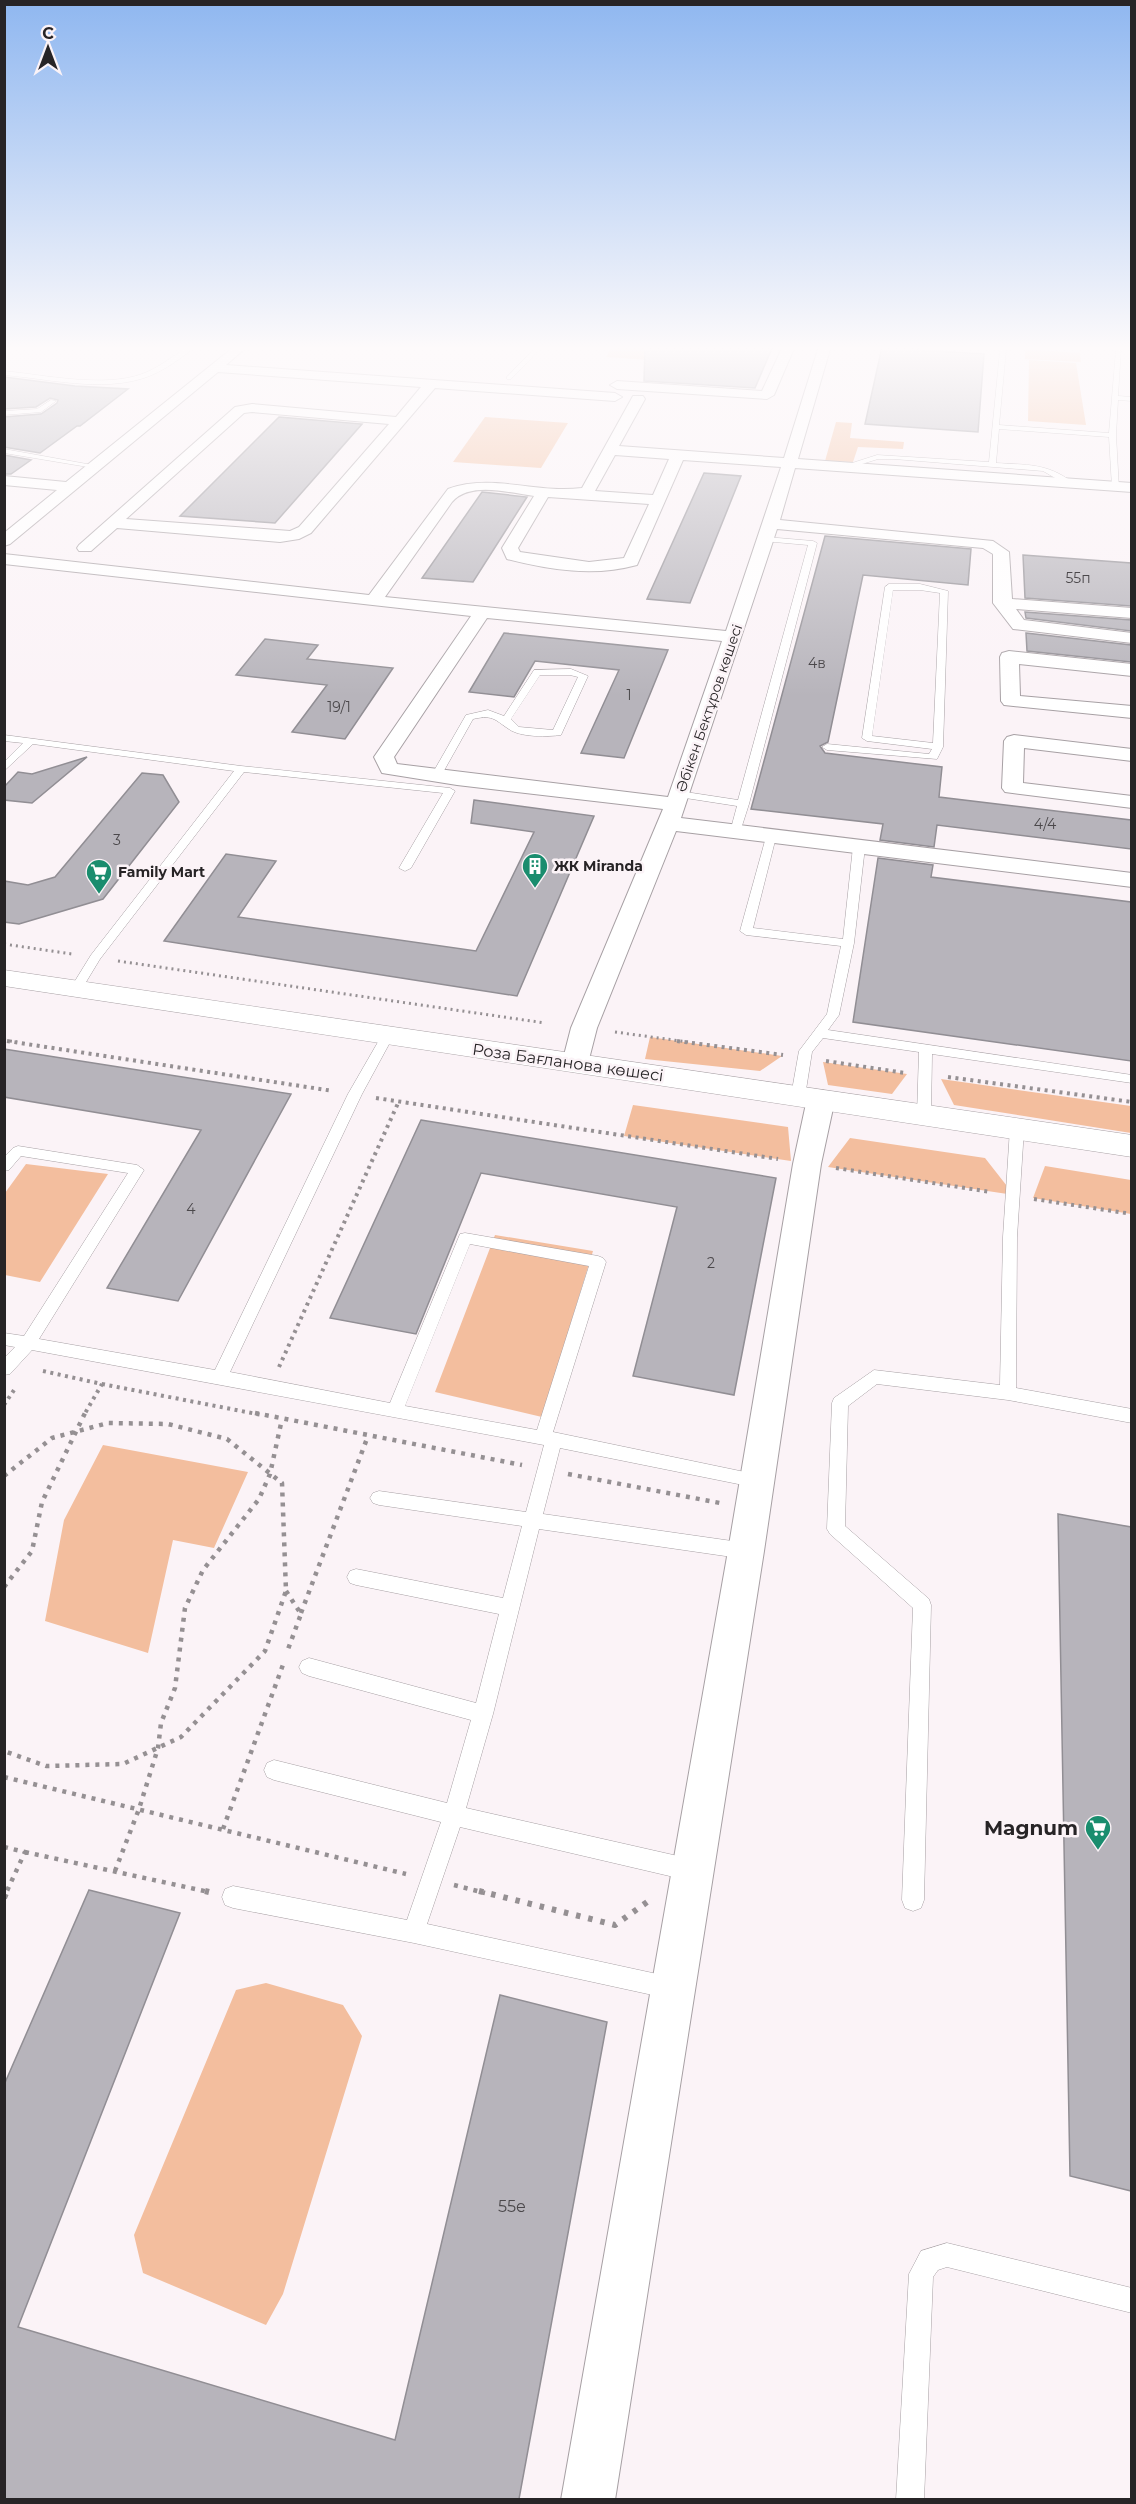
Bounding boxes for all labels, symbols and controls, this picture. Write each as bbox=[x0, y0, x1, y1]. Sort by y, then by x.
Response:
north arrow bbox=[18, 18, 78, 78]
text: С bbox=[42, 24, 54, 43]
house number: 55п bbox=[1065, 569, 1091, 587]
street label: Әбікен Бектұров көшесі bbox=[672, 622, 746, 794]
house number: 4в bbox=[808, 654, 826, 672]
house number: 1 bbox=[626, 686, 632, 704]
house number: 19/1 bbox=[327, 698, 351, 716]
house number: 4/4 bbox=[1034, 815, 1057, 833]
house number: 3 bbox=[113, 831, 121, 849]
building icon: ЖК Miranda bbox=[520, 851, 550, 889]
supermarket icon: Family Mart bbox=[84, 857, 114, 895]
place label: ЖК Miranda bbox=[554, 857, 643, 875]
place label: Family Mart bbox=[118, 863, 205, 881]
street label: Роза Бағланова көшесі bbox=[471, 1040, 665, 1085]
house number: 4 bbox=[186, 1200, 196, 1218]
house number: 2 bbox=[707, 1254, 715, 1272]
supermarket icon: Magnum bbox=[1083, 1813, 1113, 1851]
place label: Magnum bbox=[984, 1816, 1078, 1840]
house number: 55е bbox=[498, 2197, 526, 2216]

